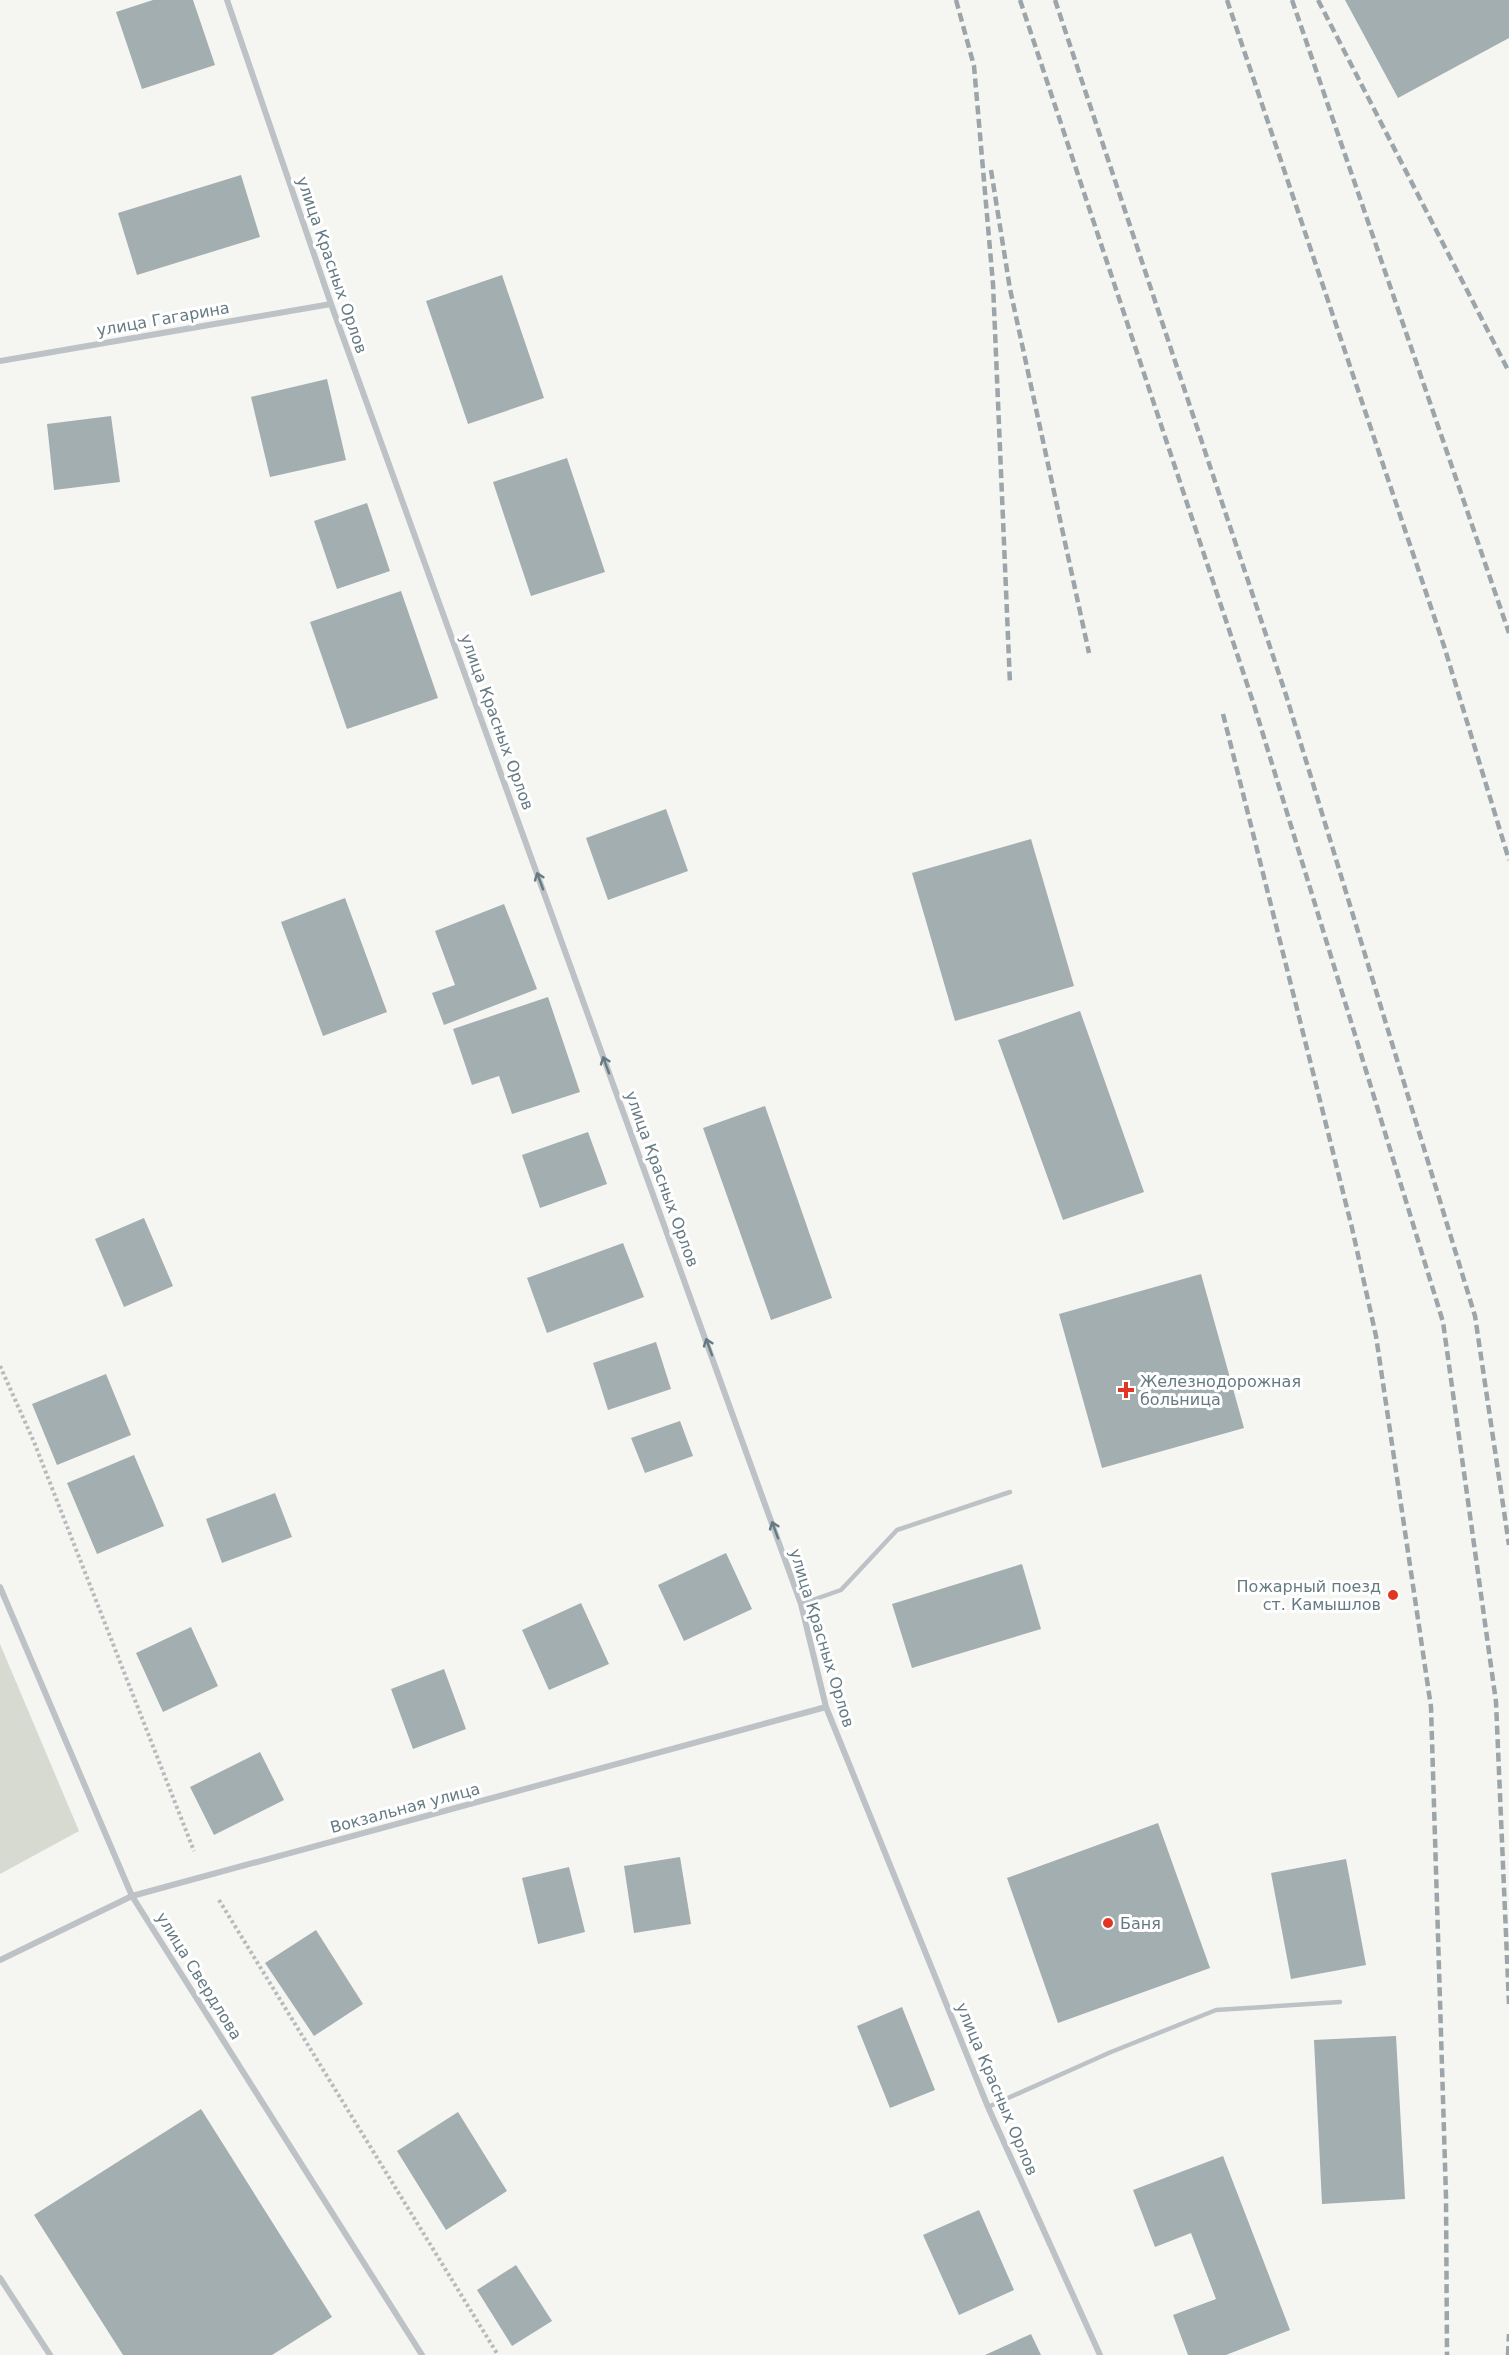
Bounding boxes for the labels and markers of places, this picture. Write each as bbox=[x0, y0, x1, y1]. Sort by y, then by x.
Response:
place label: Железнодорожная больница bbox=[1140, 1372, 1301, 1409]
marker: Железнодорожная больница bbox=[1117, 1381, 1135, 1399]
place label: Пожарный поезд ст. Камышлов bbox=[1237, 1577, 1381, 1614]
marker: Пожарный поезд ст. Камышлов bbox=[1386, 1588, 1400, 1602]
place label: Баня bbox=[1120, 1914, 1161, 1933]
marker: Баня bbox=[1101, 1916, 1115, 1930]

